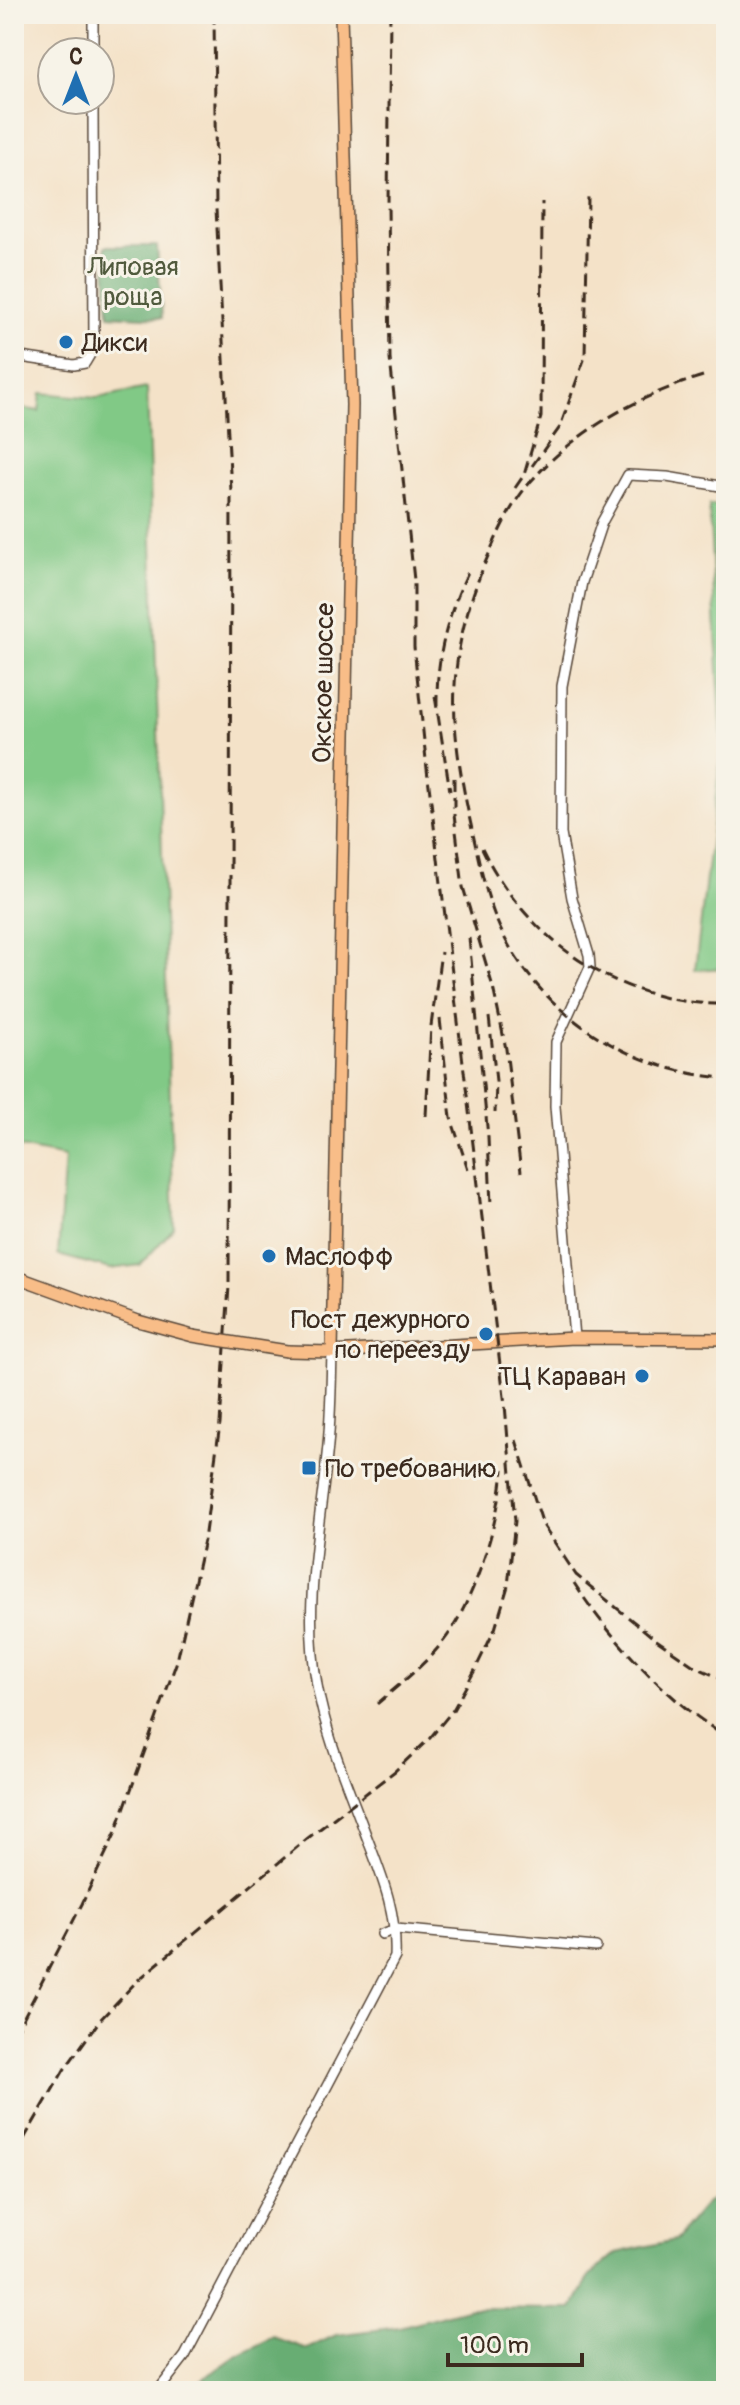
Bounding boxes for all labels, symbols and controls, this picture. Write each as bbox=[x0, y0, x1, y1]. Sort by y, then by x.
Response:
north arrow bbox=[36, 36, 116, 116]
text: С bbox=[69, 43, 83, 71]
park label: Липовая роща bbox=[86, 251, 179, 313]
place label: Дикси bbox=[81, 327, 148, 359]
marker: Дикси bbox=[57, 333, 75, 351]
street label: Окское шоссе bbox=[307, 602, 341, 764]
place label: Маслофф bbox=[285, 1241, 393, 1273]
marker: Маслофф bbox=[260, 1247, 278, 1265]
place label: Пост дежурного по переезду bbox=[291, 1304, 470, 1366]
marker: Пост дежурного по переезду bbox=[477, 1325, 495, 1343]
place label: ТЦ Караван bbox=[498, 1361, 626, 1393]
marker: ТЦ Караван bbox=[633, 1367, 651, 1385]
place label: По требованию bbox=[325, 1453, 497, 1485]
marker: По требованию bbox=[300, 1459, 318, 1477]
scale bar bbox=[448, 2317, 582, 2367]
text: 100 m bbox=[460, 2331, 529, 2360]

